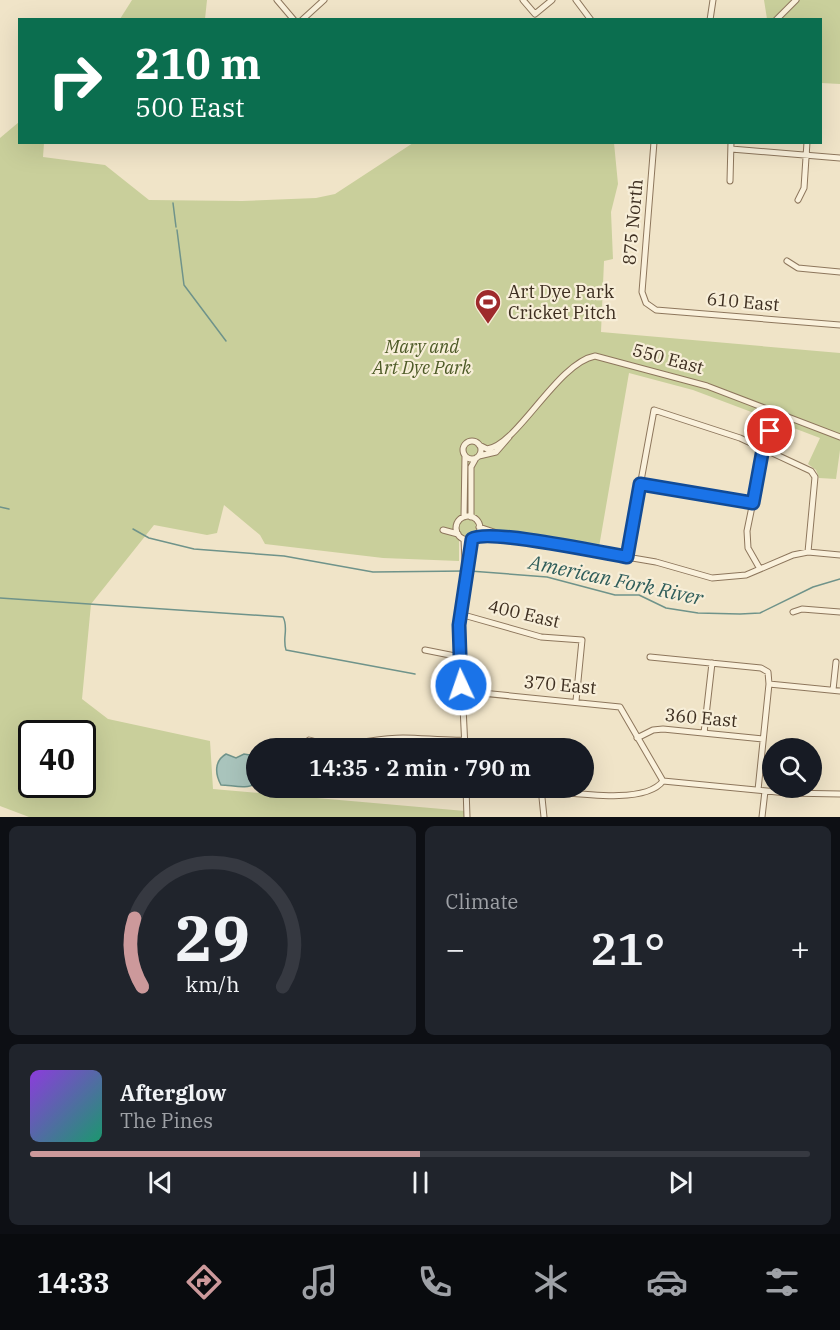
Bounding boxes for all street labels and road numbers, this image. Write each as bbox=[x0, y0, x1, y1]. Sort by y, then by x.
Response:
street label: 875 North bbox=[617, 178, 648, 266]
street label: 610 East bbox=[706, 287, 780, 316]
street label: 550 East bbox=[630, 338, 706, 379]
street label: 400 East bbox=[486, 594, 562, 633]
street label: 370 East bbox=[523, 670, 597, 699]
street label: 360 East bbox=[664, 703, 738, 732]

